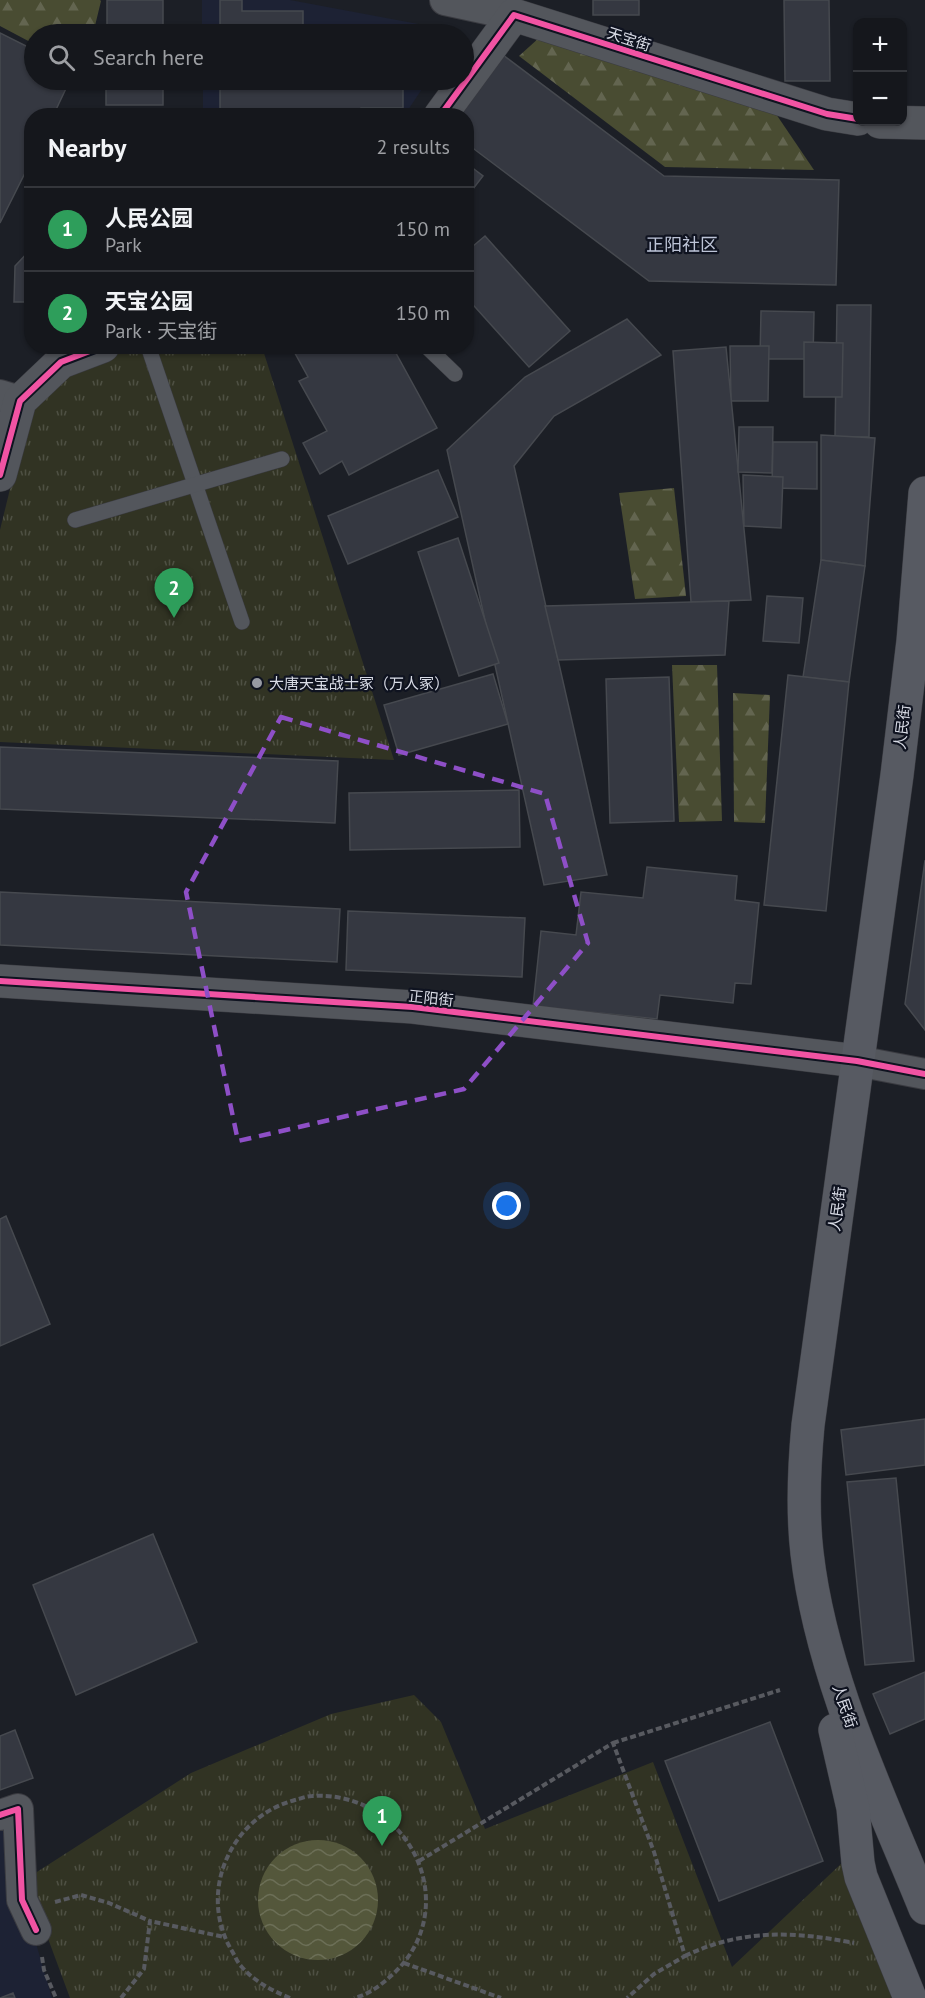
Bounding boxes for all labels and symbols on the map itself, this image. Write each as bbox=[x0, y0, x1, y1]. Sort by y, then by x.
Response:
street label: 天宝街 bbox=[605, 23, 653, 55]
district label: 正阳社区 bbox=[646, 233, 718, 256]
pin: 2 bbox=[154, 568, 194, 618]
place label: 大唐天宝战士冢（万人冢） bbox=[269, 674, 449, 693]
marker: 大唐天宝战士冢（万人冢） bbox=[250, 676, 264, 690]
street label: 人民街 bbox=[890, 704, 914, 750]
street label: 正阳街 bbox=[408, 986, 454, 1010]
street label: 人民街 bbox=[824, 1185, 850, 1233]
your location bbox=[492, 1191, 521, 1220]
street label: 人民街 bbox=[829, 1682, 861, 1730]
pin: 1 bbox=[362, 1796, 401, 1846]

